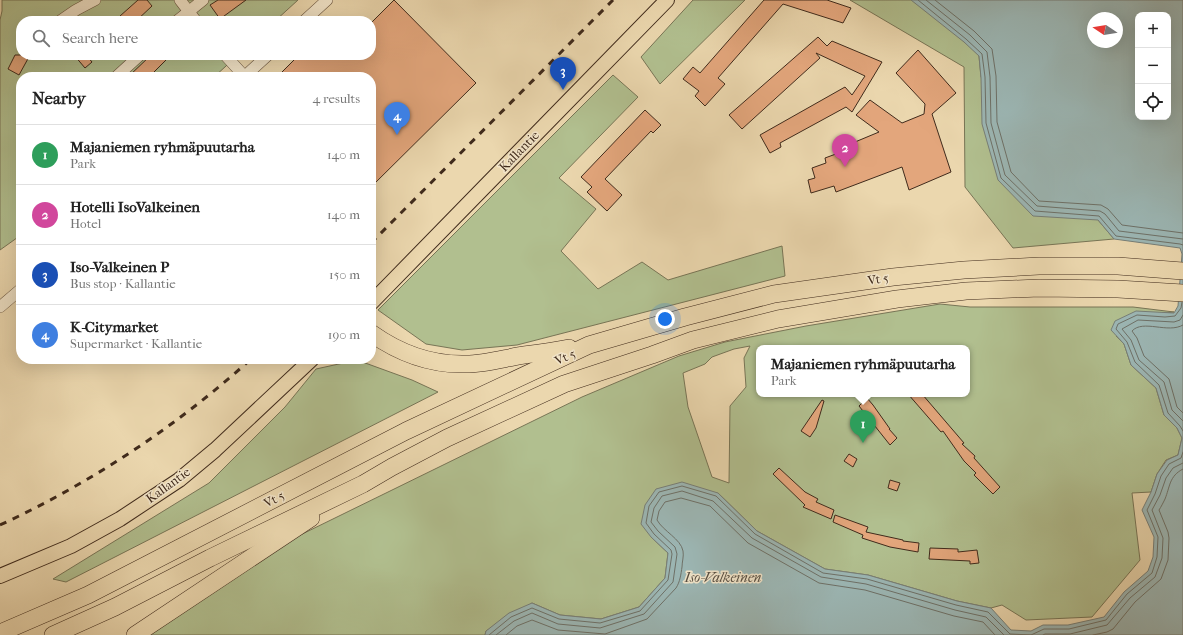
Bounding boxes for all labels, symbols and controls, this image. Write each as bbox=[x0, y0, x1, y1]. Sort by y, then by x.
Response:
north arrow bbox=[1087, 12, 1123, 48]
map controls bbox=[1135, 12, 1171, 120]
button: + bbox=[1135, 12, 1171, 48]
search box bbox=[16, 16, 376, 60]
icon: search bbox=[30, 27, 52, 49]
text: Search here bbox=[62, 29, 138, 47]
button: − bbox=[1135, 48, 1171, 84]
pin: 3 bbox=[550, 57, 576, 90]
button: locate bbox=[1135, 84, 1171, 120]
text: Nearby bbox=[32, 88, 86, 108]
text: 4 results bbox=[313, 91, 360, 106]
pin: 4 bbox=[384, 102, 410, 135]
street label: Kallantie bbox=[496, 127, 543, 175]
pin: 2 bbox=[832, 134, 858, 167]
text: Majaniemen ryhmäpuutarha bbox=[70, 138, 255, 156]
text: 1 bbox=[43, 147, 47, 162]
text: 140 m bbox=[327, 147, 360, 162]
text: Park bbox=[70, 156, 96, 171]
text: Hotelli IsoValkeinen bbox=[70, 198, 200, 216]
text: 2 bbox=[42, 207, 48, 222]
text: 140 m bbox=[327, 207, 360, 222]
text: Hotel bbox=[70, 216, 101, 231]
text: Iso-Valkeinen P bbox=[70, 258, 169, 276]
text: 3 bbox=[42, 267, 48, 282]
text: 150 m bbox=[329, 267, 360, 282]
street label: Vt 5 bbox=[865, 270, 890, 288]
text: Bus stop · Kallantie bbox=[70, 276, 176, 291]
your location bbox=[655, 309, 675, 329]
text: K-Citymarket bbox=[70, 318, 158, 336]
text: 4 bbox=[41, 327, 49, 342]
text: 190 m bbox=[328, 327, 360, 342]
text: Supermarket · Kallantie bbox=[70, 336, 202, 351]
popup bbox=[756, 345, 970, 397]
street label: Vt 5 bbox=[551, 346, 578, 369]
text: Majaniemen ryhmäpuutarha bbox=[771, 355, 955, 373]
text: Park bbox=[771, 373, 797, 388]
pin: 1 bbox=[850, 410, 876, 443]
street label: Kallantie bbox=[143, 464, 194, 506]
street label: Vt 5 bbox=[260, 487, 287, 511]
water label: Iso-Valkeinen bbox=[684, 569, 762, 586]

